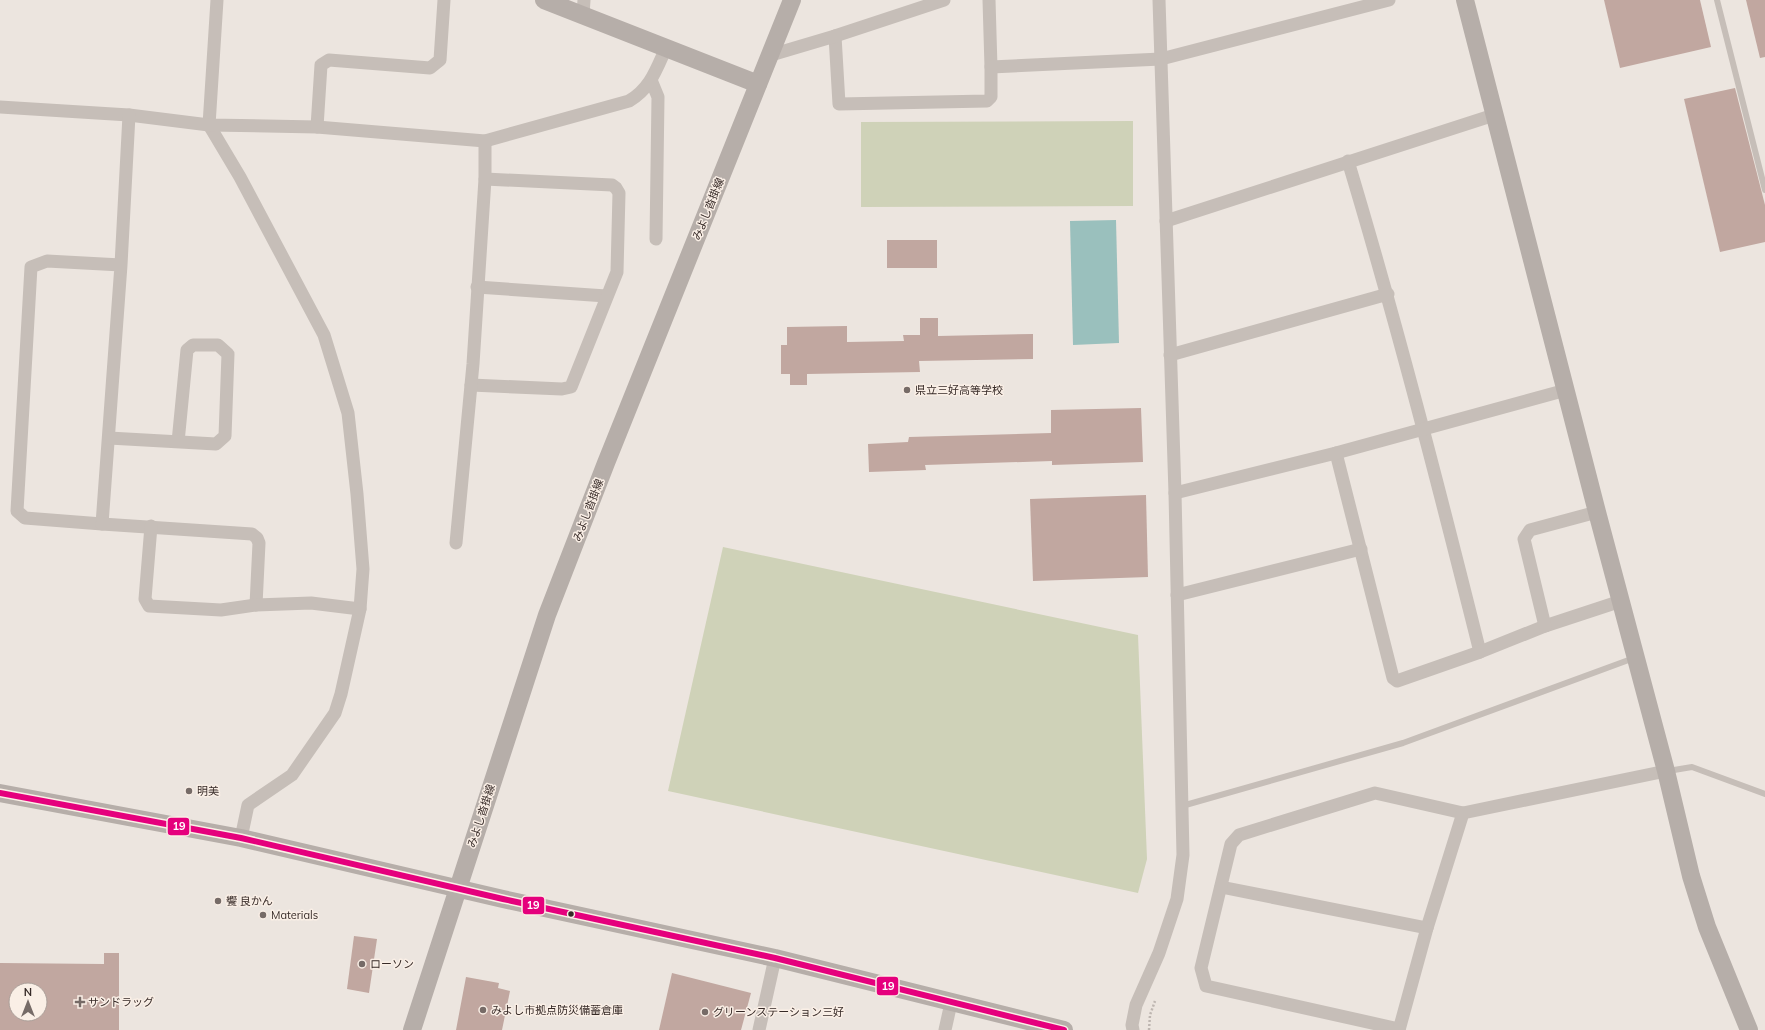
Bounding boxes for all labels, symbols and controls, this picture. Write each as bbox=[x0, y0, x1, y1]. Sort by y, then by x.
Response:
street label: みよし沓掛線 bbox=[689, 176, 727, 242]
place label: 県立三好高等学校 bbox=[915, 383, 1003, 397]
marker: 県立三好高等学校 bbox=[902, 385, 912, 395]
street label: みよし沓掛線 bbox=[570, 477, 606, 543]
street label: みよし沓掛線 bbox=[464, 782, 498, 850]
place label: 明美 bbox=[197, 784, 219, 798]
marker: 明美 bbox=[184, 786, 194, 796]
line badge: 19 bbox=[167, 817, 190, 836]
text: 19 bbox=[172, 819, 186, 833]
place label: 饗 良かん bbox=[226, 894, 273, 908]
marker: 饗 良かん bbox=[213, 896, 223, 906]
line badge: 19 bbox=[522, 896, 545, 915]
text: 19 bbox=[526, 898, 540, 912]
place label: Materials bbox=[271, 908, 318, 922]
unlabelled marker bbox=[566, 909, 576, 919]
marker: Materials bbox=[258, 910, 268, 920]
place label: ローソン bbox=[370, 957, 414, 971]
marker: ローソン bbox=[357, 959, 367, 969]
line badge: 19 bbox=[876, 976, 899, 996]
text: 19 bbox=[881, 979, 895, 993]
north arrow bbox=[8, 982, 48, 1022]
text: N bbox=[24, 985, 32, 999]
place label: サンドラッグ bbox=[88, 995, 154, 1009]
marker: サンドラッグ bbox=[75, 997, 85, 1007]
place label: みよし市拠点防災備蓄倉庫 bbox=[491, 1003, 623, 1017]
marker: みよし市拠点防災備蓄倉庫 bbox=[478, 1005, 488, 1015]
place label: グリーンステーション三好 bbox=[713, 1005, 844, 1019]
marker: グリーンステーション三好 bbox=[700, 1007, 710, 1017]

